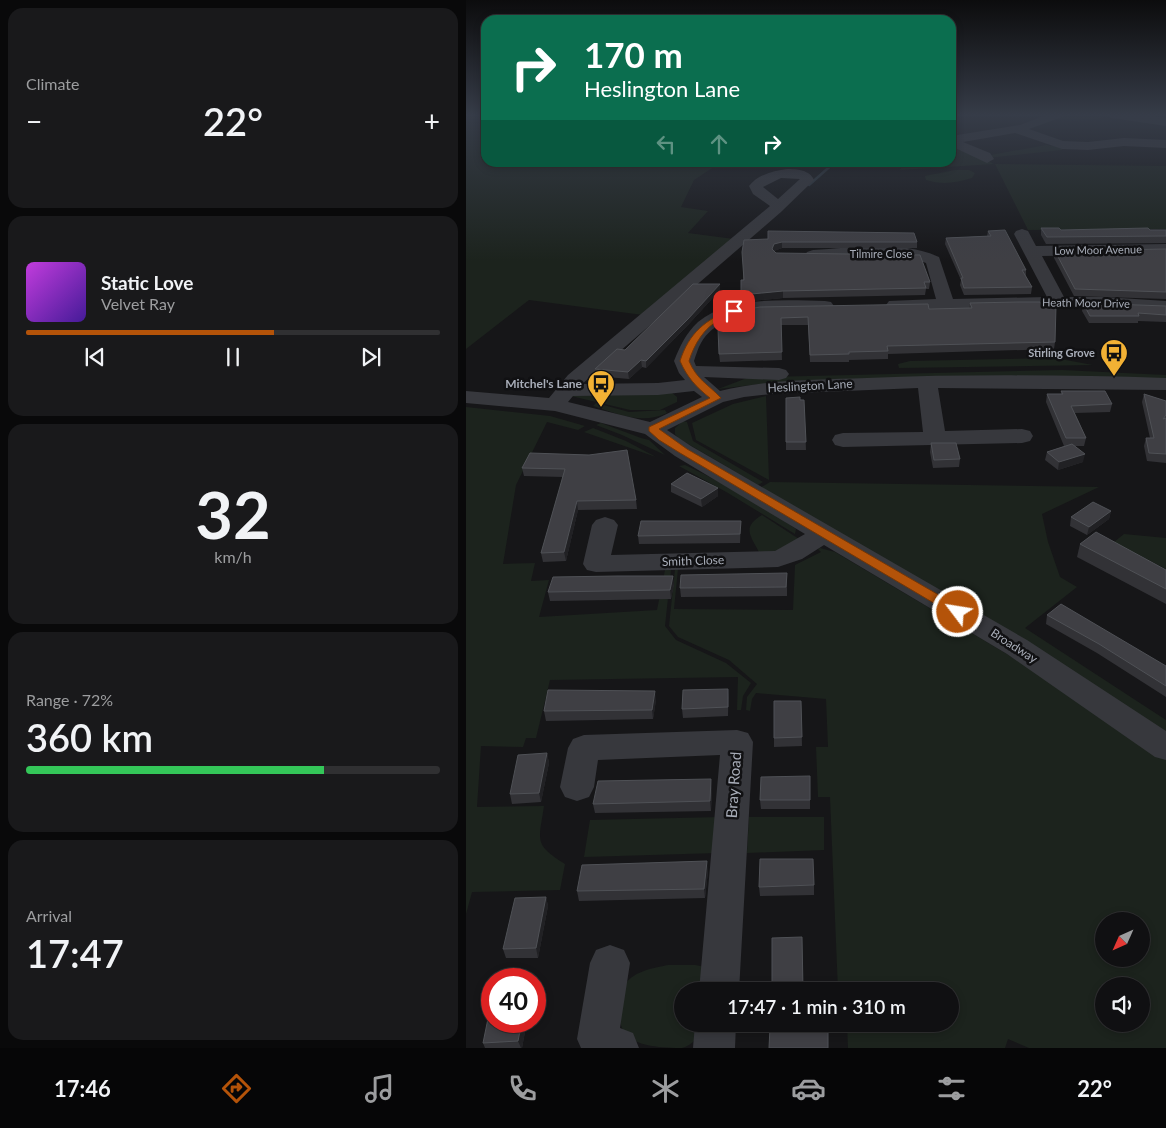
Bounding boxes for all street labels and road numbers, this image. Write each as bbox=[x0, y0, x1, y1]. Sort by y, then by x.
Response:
street label: Low Moor Avenue bbox=[1054, 242, 1142, 257]
street label: Tilmire Close bbox=[850, 247, 912, 260]
street label: Heath Moor Drive bbox=[1042, 295, 1130, 310]
street label: Heslington Lane bbox=[767, 376, 853, 395]
street label: Smith Close bbox=[662, 552, 724, 569]
street label: Broadway bbox=[988, 625, 1041, 667]
street label: Bray Road bbox=[722, 751, 744, 819]

